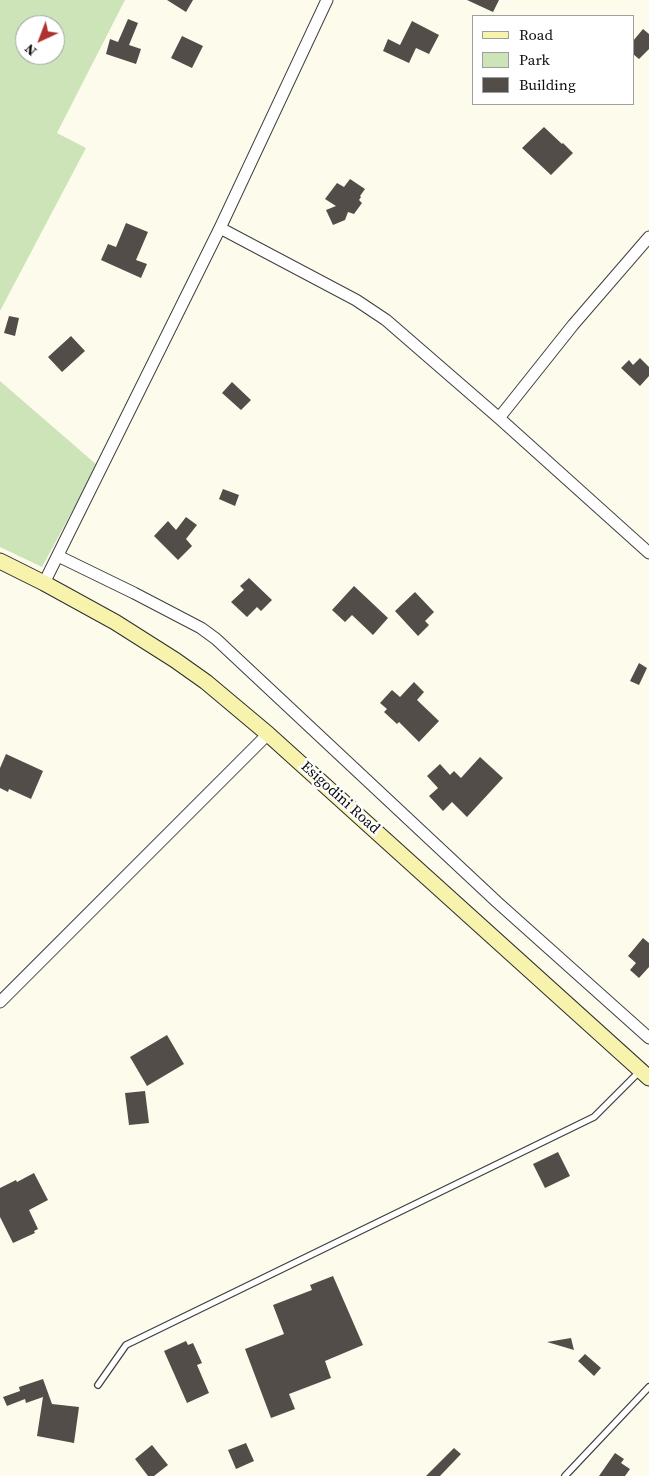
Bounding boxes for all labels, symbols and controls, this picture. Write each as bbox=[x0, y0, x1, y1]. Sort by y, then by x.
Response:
north arrow bbox=[15, 15, 65, 65]
legend bbox=[472, 15, 634, 105]
text: Road bbox=[519, 24, 553, 45]
text: N bbox=[20, 39, 41, 61]
text: Park bbox=[519, 49, 550, 70]
text: Building bbox=[519, 74, 576, 95]
street label: Esigodini Road bbox=[297, 758, 383, 838]

